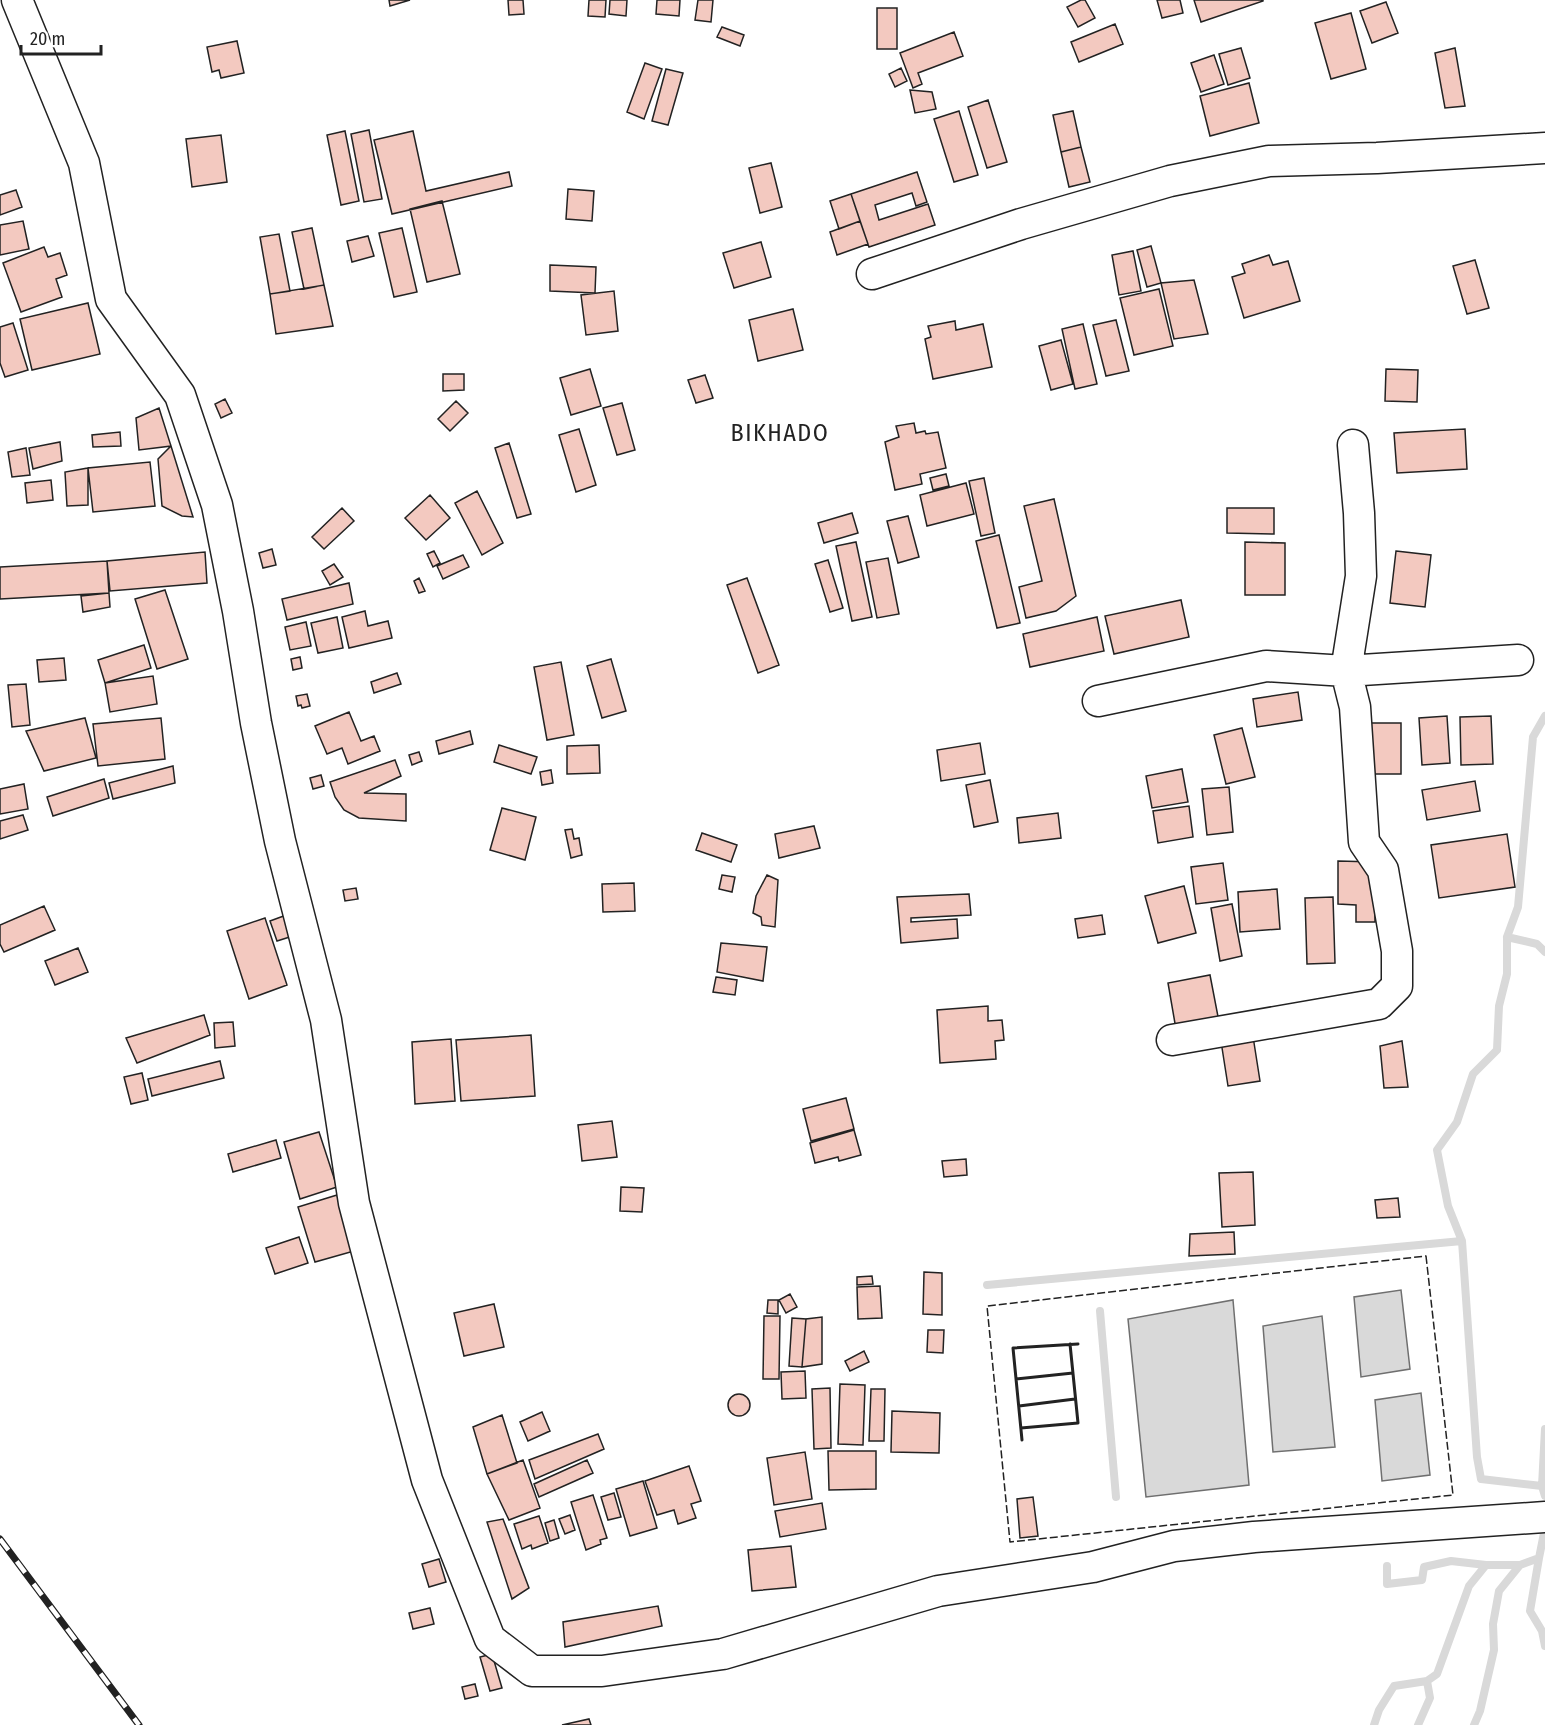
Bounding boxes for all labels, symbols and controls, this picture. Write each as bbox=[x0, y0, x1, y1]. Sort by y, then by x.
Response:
scale bar bbox=[21, 18, 100, 56]
text: 20 m bbox=[30, 28, 65, 50]
district label: BIKHADO bbox=[731, 419, 829, 447]

